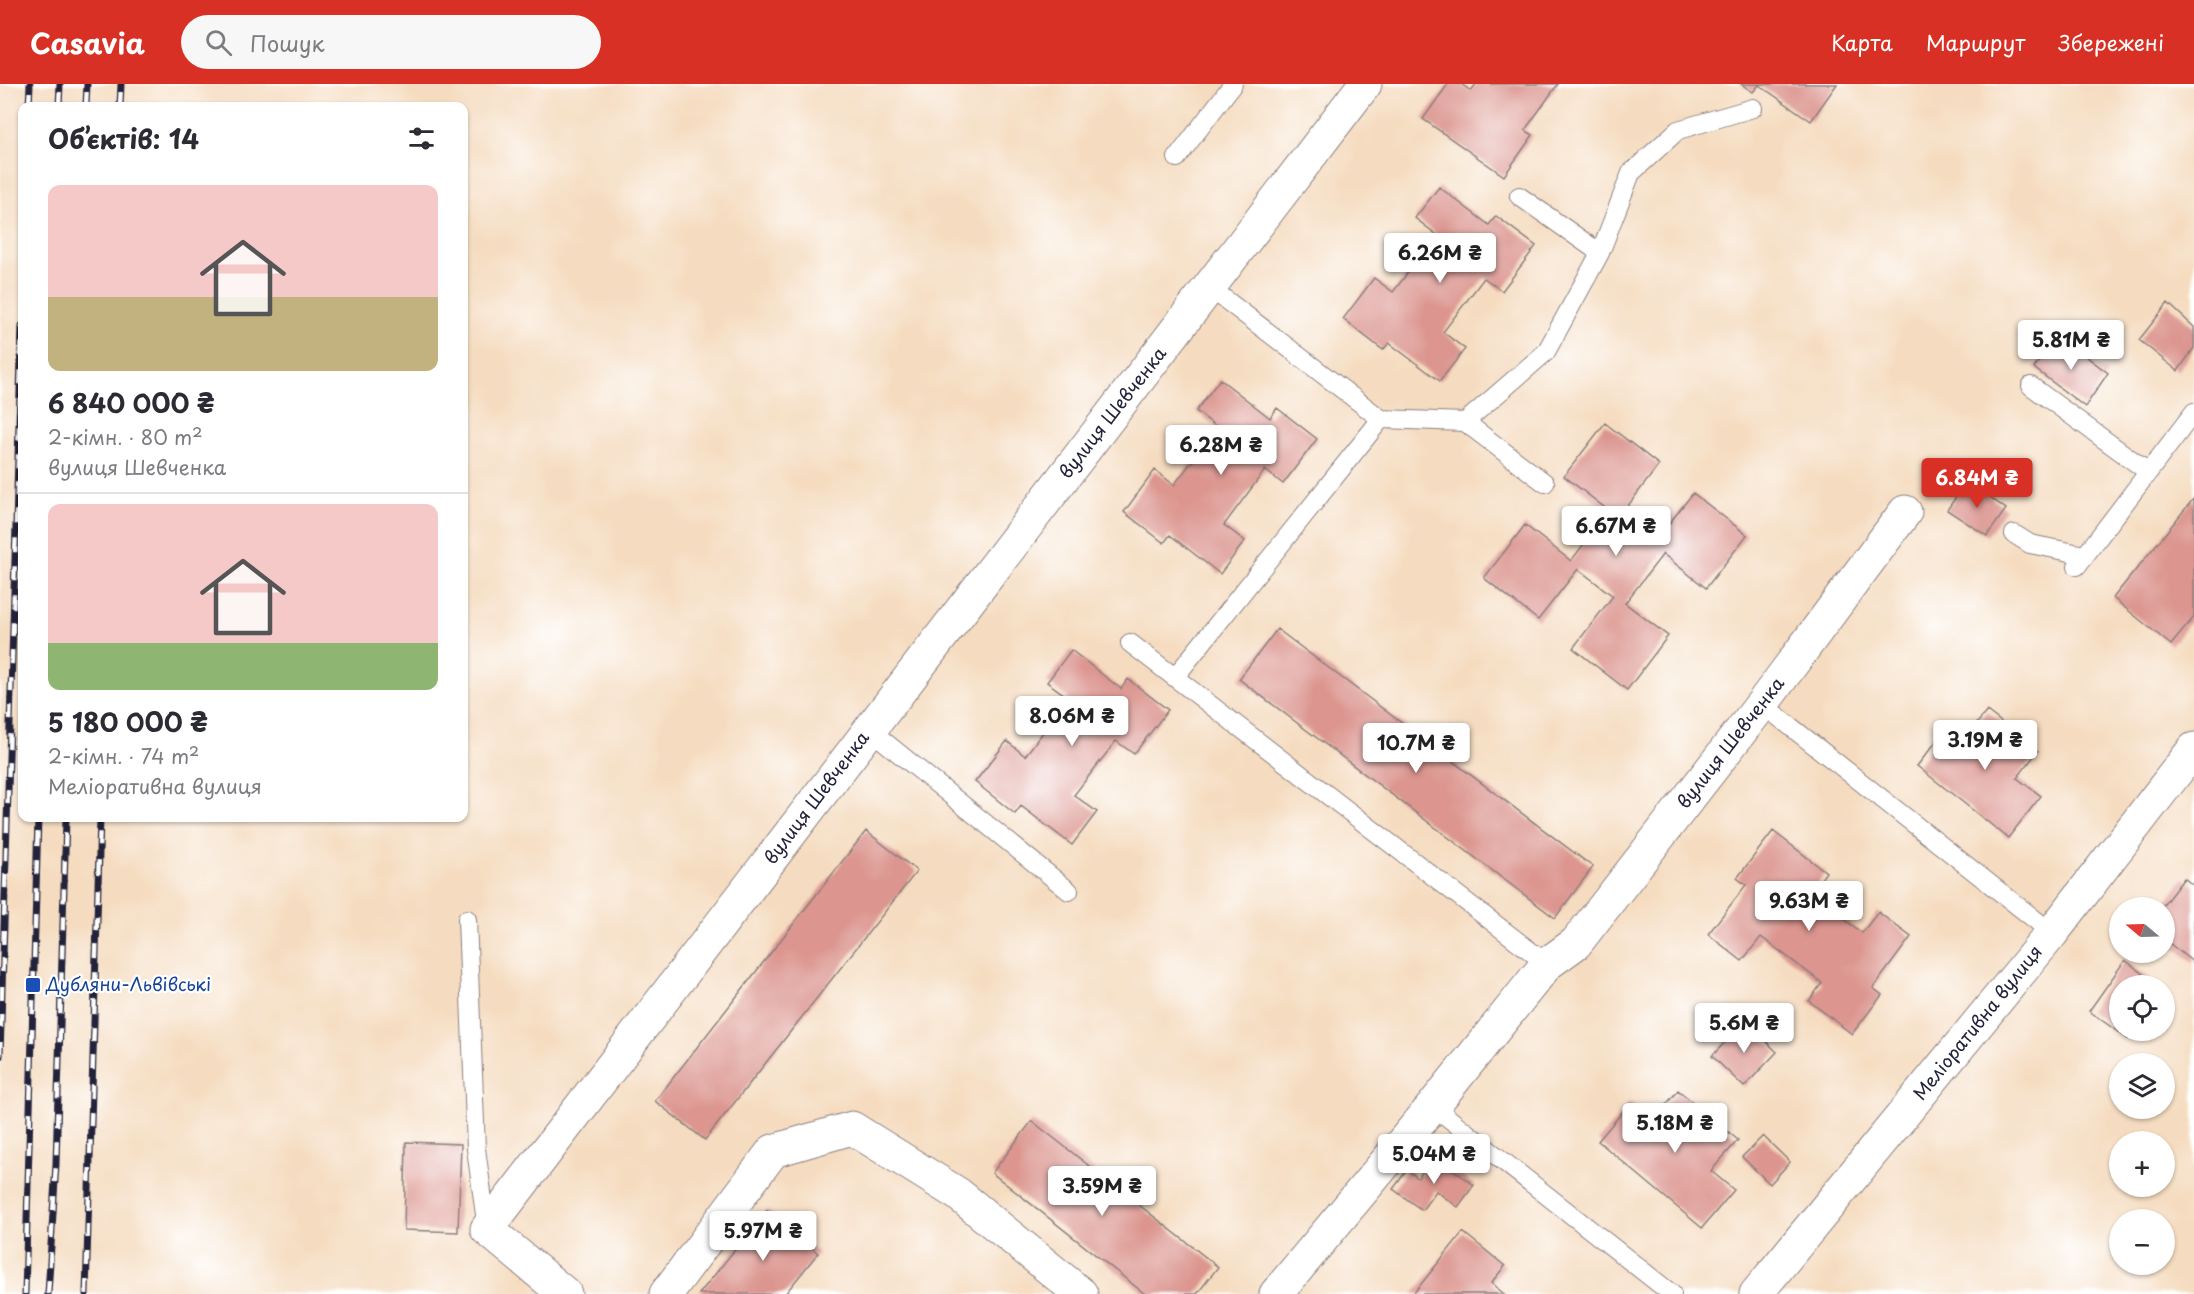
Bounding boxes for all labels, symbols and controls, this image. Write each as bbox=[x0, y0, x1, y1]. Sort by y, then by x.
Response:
search box bbox=[181, 15, 601, 69]
text: Casavia bbox=[30, 21, 145, 64]
icon: search bbox=[202, 26, 235, 59]
text: Пошук bbox=[250, 26, 325, 59]
text: Карта bbox=[1831, 26, 1893, 58]
text: Маршрут bbox=[1926, 26, 2025, 58]
text: Збережені bbox=[2058, 26, 2164, 58]
text: Об’єктів: 14 bbox=[48, 119, 199, 158]
icon: filters bbox=[405, 122, 438, 155]
icon: home bbox=[189, 224, 297, 332]
pin: 6.26M ₴ bbox=[1385, 233, 1495, 284]
text: 6.26M ₴ bbox=[1398, 237, 1482, 267]
pin: 5.81M ₴ bbox=[2016, 320, 2126, 371]
text: 5.81M ₴ bbox=[2032, 324, 2110, 354]
street label: вулиця Шевченка bbox=[1052, 340, 1172, 484]
text: 6 840 000 ₴ bbox=[48, 383, 214, 422]
text: 2-кімн. · 80 m² bbox=[48, 422, 203, 452]
pin: 6.28M ₴ bbox=[1166, 425, 1276, 476]
text: 6.28M ₴ bbox=[1180, 429, 1262, 459]
text: вулиця Шевченка bbox=[48, 452, 226, 482]
pin: 6.84M ₴ bbox=[1922, 458, 2032, 509]
text: 6.84M ₴ bbox=[1936, 462, 2018, 492]
pin: 6.67M ₴ bbox=[1561, 506, 1671, 557]
text: 6.67M ₴ bbox=[1576, 510, 1656, 540]
icon: home bbox=[189, 543, 297, 651]
street label: вулиця Шевченка bbox=[1670, 670, 1790, 814]
pin: 8.06M ₴ bbox=[1017, 696, 1127, 747]
text: 8.06M ₴ bbox=[1029, 700, 1115, 730]
text: 5 180 000 ₴ bbox=[48, 702, 208, 741]
pin: 3.19M ₴ bbox=[1930, 720, 2040, 771]
pin: 10.7M ₴ bbox=[1361, 723, 1471, 774]
street label: вулиця Шевченка bbox=[757, 724, 875, 869]
text: 3.19M ₴ bbox=[1947, 724, 2023, 754]
text: 10.7M ₴ bbox=[1377, 727, 1455, 757]
text: 2-кімн. · 74 m² bbox=[48, 741, 199, 771]
text: Меліоративна вулиця bbox=[48, 771, 262, 801]
pin: 9.63M ₴ bbox=[1754, 881, 1864, 932]
text: 9.63M ₴ bbox=[1769, 885, 1849, 915]
north arrow bbox=[2109, 897, 2175, 963]
map controls bbox=[2109, 897, 2175, 1275]
street label: Меліоративна вулиця bbox=[1906, 939, 2048, 1105]
place label: Дубляни-Львівські bbox=[45, 970, 211, 997]
button: locate bbox=[2109, 975, 2175, 1041]
marker: Дубляни-Львівські bbox=[24, 976, 42, 994]
pin: 5.6M ₴ bbox=[1695, 1003, 1793, 1054]
text: 5.6M ₴ bbox=[1709, 1007, 1779, 1037]
button: layers bbox=[2109, 1053, 2175, 1119]
pin: 5.18M ₴ bbox=[1620, 1103, 1730, 1154]
text: 5.18M ₴ bbox=[1636, 1107, 1714, 1137]
button: + bbox=[2109, 1131, 2175, 1197]
pin: 5.04M ₴ bbox=[1379, 1134, 1489, 1185]
text: 5.04M ₴ bbox=[1392, 1138, 1476, 1168]
pin: 3.59M ₴ bbox=[1047, 1166, 1157, 1217]
text: 3.59M ₴ bbox=[1062, 1170, 1142, 1200]
button: − bbox=[2109, 1209, 2175, 1275]
pin: 5.97M ₴ bbox=[708, 1211, 818, 1262]
text: 5.97M ₴ bbox=[723, 1215, 803, 1245]

